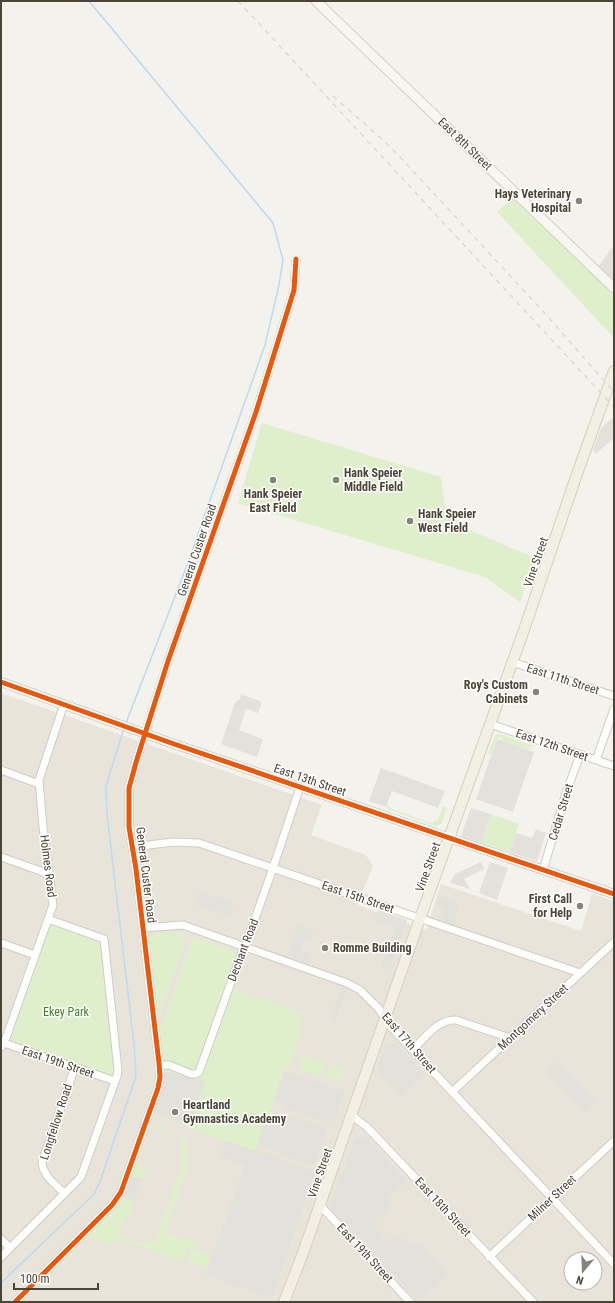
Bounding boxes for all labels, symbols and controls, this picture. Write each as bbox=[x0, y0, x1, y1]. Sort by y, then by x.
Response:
street label: East 8th Street bbox=[435, 115, 495, 174]
place label: Hays Veterinary Hospital bbox=[495, 187, 572, 215]
marker: Hays Veterinary Hospital bbox=[574, 196, 584, 206]
place label: Hank Speier Middle Field bbox=[344, 466, 403, 494]
marker: Hank Speier East Field bbox=[268, 475, 278, 485]
marker: Hank Speier Middle Field bbox=[331, 475, 341, 485]
place label: Hank Speier East Field bbox=[244, 487, 302, 515]
street label: General Custer Road bbox=[175, 502, 219, 598]
place label: Hank Speier West Field bbox=[418, 507, 476, 535]
marker: Hank Speier West Field bbox=[405, 516, 415, 526]
street label: Vine Street bbox=[521, 535, 551, 589]
street label: East 11th Street bbox=[525, 661, 602, 697]
place label: Roy's Custom Cabinets bbox=[464, 678, 529, 706]
marker: Roy's Custom Cabinets bbox=[531, 687, 541, 697]
street label: East 12th Street bbox=[514, 726, 590, 764]
street label: East 13th Street bbox=[272, 761, 348, 799]
street label: Cedar Street bbox=[546, 781, 576, 842]
street label: General Custer Road bbox=[133, 826, 159, 924]
street label: Holmes Road bbox=[37, 834, 59, 898]
street label: Vine Street bbox=[413, 840, 444, 894]
street label: East 15th Street bbox=[320, 878, 396, 916]
place label: First Call for Help bbox=[529, 892, 572, 920]
marker: First Call for Help bbox=[575, 901, 585, 911]
street label: Dechant Road bbox=[225, 917, 261, 983]
place label: Romme Building bbox=[333, 941, 412, 955]
marker: Romme Building bbox=[320, 943, 330, 953]
street label: Montgomery Street bbox=[495, 981, 571, 1053]
park label: Ekey Park bbox=[43, 1005, 90, 1019]
street label: East 17th Street bbox=[379, 1010, 439, 1076]
street label: East 19th Street bbox=[20, 1043, 96, 1081]
street label: Longfellow Road bbox=[37, 1082, 75, 1162]
place label: Heartland Gymnastics Academy bbox=[183, 1098, 287, 1126]
marker: Heartland Gymnastics Academy bbox=[170, 1107, 180, 1117]
street label: Vine Street bbox=[305, 1146, 335, 1200]
street label: Milner Street bbox=[525, 1172, 579, 1224]
street label: East 18th Street bbox=[412, 1175, 474, 1240]
street label: East 19th Street bbox=[334, 1221, 396, 1286]
north arrow bbox=[563, 1251, 603, 1291]
scale bar bbox=[14, 1265, 98, 1291]
text: 100 m bbox=[20, 1272, 50, 1286]
text: N bbox=[574, 1273, 585, 1287]

